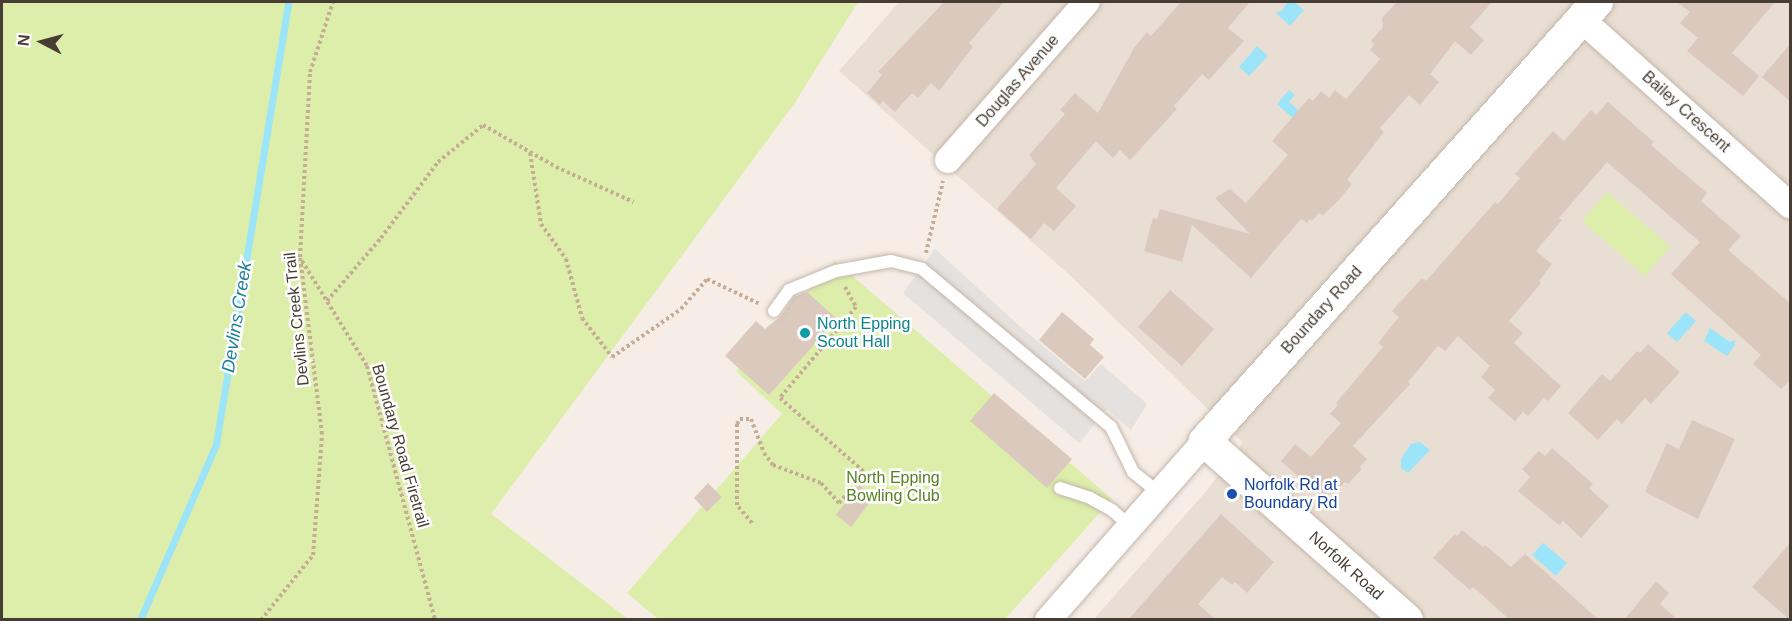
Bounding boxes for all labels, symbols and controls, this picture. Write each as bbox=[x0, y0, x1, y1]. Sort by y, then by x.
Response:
north arrow bbox=[12, 12, 72, 72]
street label: Douglas Avenue bbox=[972, 31, 1064, 131]
text: N bbox=[15, 33, 33, 47]
street label: Bailey Crescent bbox=[1638, 67, 1734, 157]
street label: Devlins Creek Trail bbox=[280, 251, 314, 387]
water label: Devlins Creek bbox=[218, 260, 256, 374]
street label: Boundary Road bbox=[1278, 262, 1366, 358]
place label: North Epping Scout Hall bbox=[817, 314, 910, 352]
marker: North Epping Scout Hall bbox=[798, 326, 812, 340]
street label: Boundary Road Firetrail bbox=[367, 362, 433, 530]
park label: North Epping Bowling Club bbox=[846, 468, 940, 506]
place label: Norfolk Rd at Boundary Rd bbox=[1244, 475, 1337, 513]
marker: Norfolk Rd at Boundary Rd bbox=[1225, 487, 1239, 501]
street label: Norfolk Road bbox=[1305, 528, 1387, 604]

